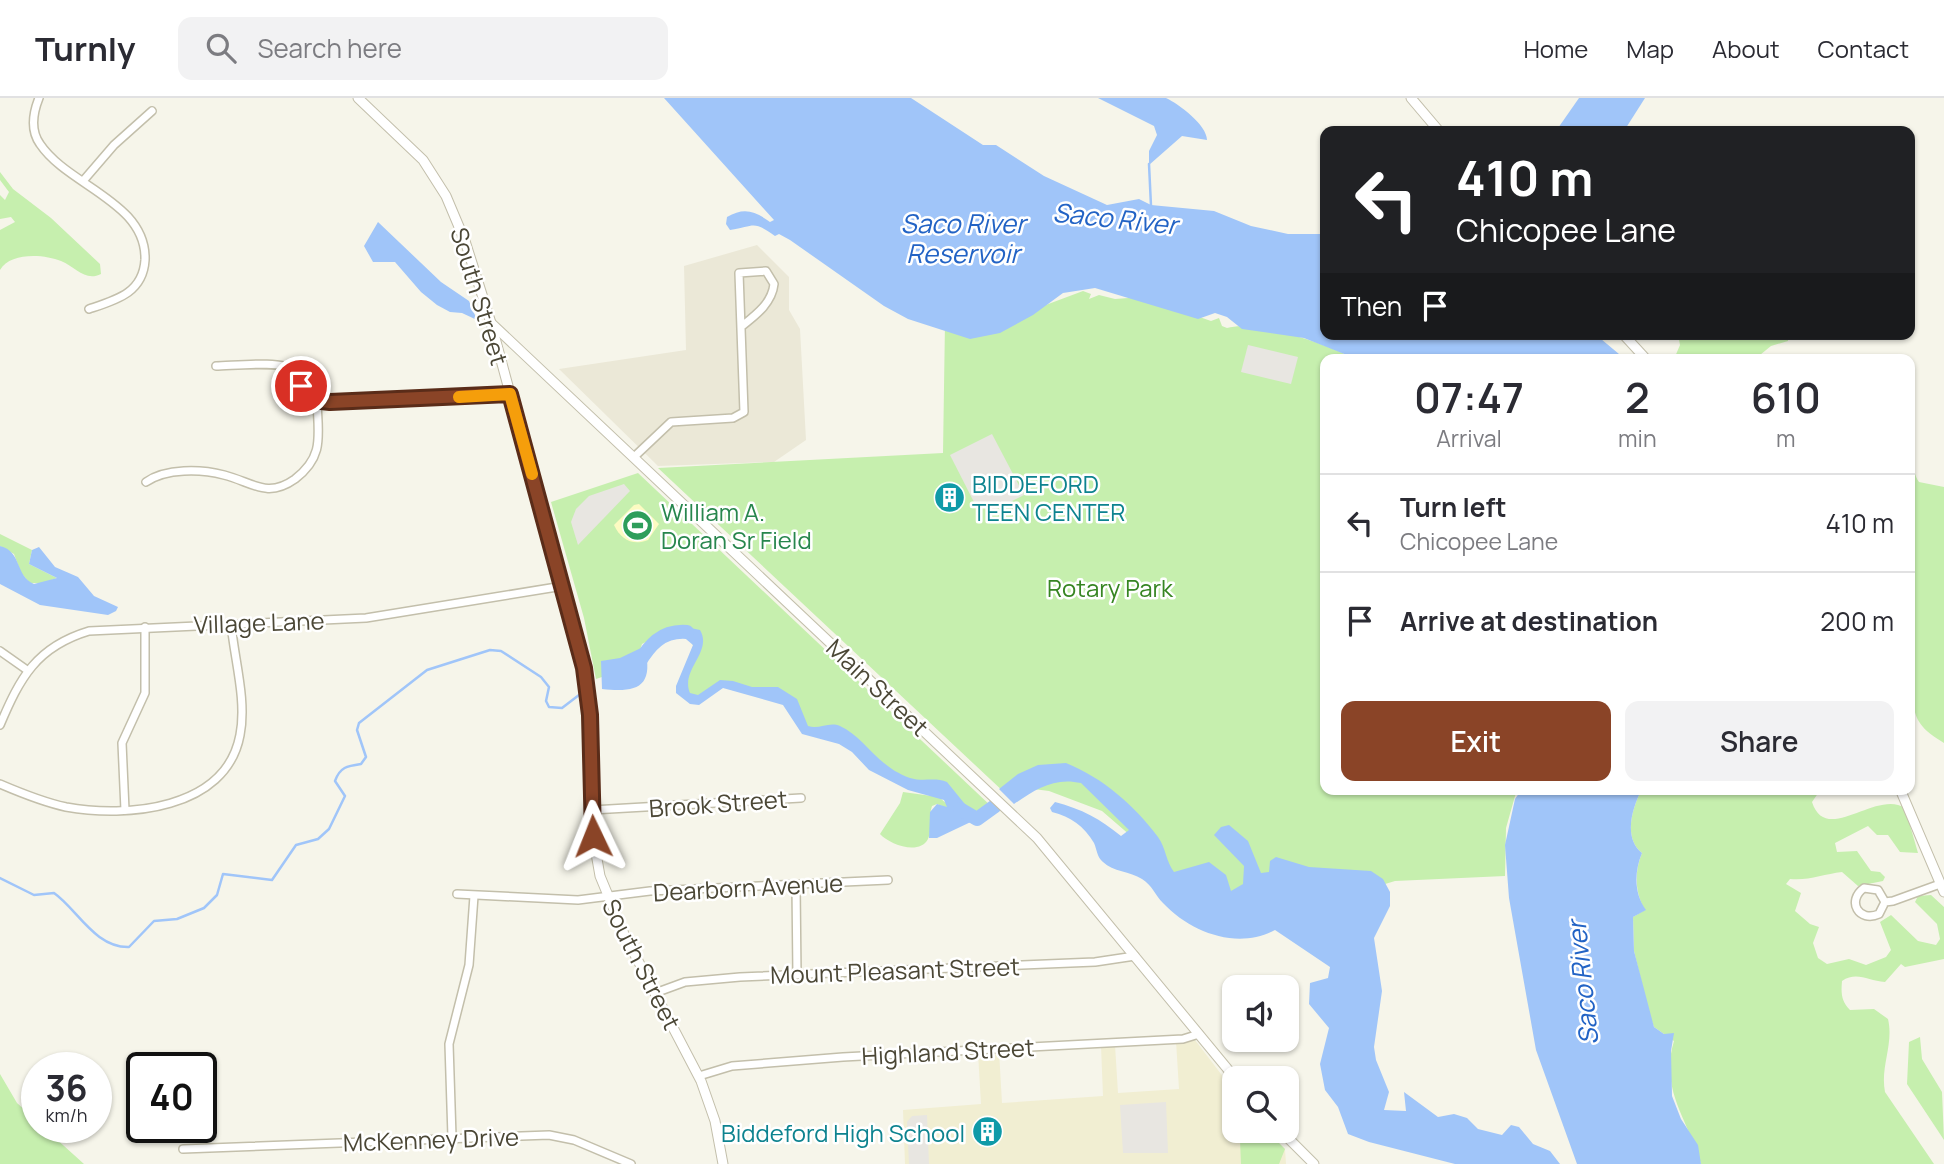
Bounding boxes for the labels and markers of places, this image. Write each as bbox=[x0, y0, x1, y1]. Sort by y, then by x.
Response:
pin bbox=[271, 356, 331, 416]
place label: BIDDEFORD TEEN CENTER bbox=[972, 467, 1125, 528]
building icon: BIDDEFORD TEEN CENTER bbox=[932, 480, 966, 514]
place label: William A. Doran Sr Field bbox=[661, 495, 812, 556]
sports icon: William A. Doran Sr Field bbox=[621, 508, 655, 542]
building icon: Biddeford High School bbox=[971, 1115, 1005, 1149]
place label: Biddeford High School bbox=[721, 1116, 965, 1149]

